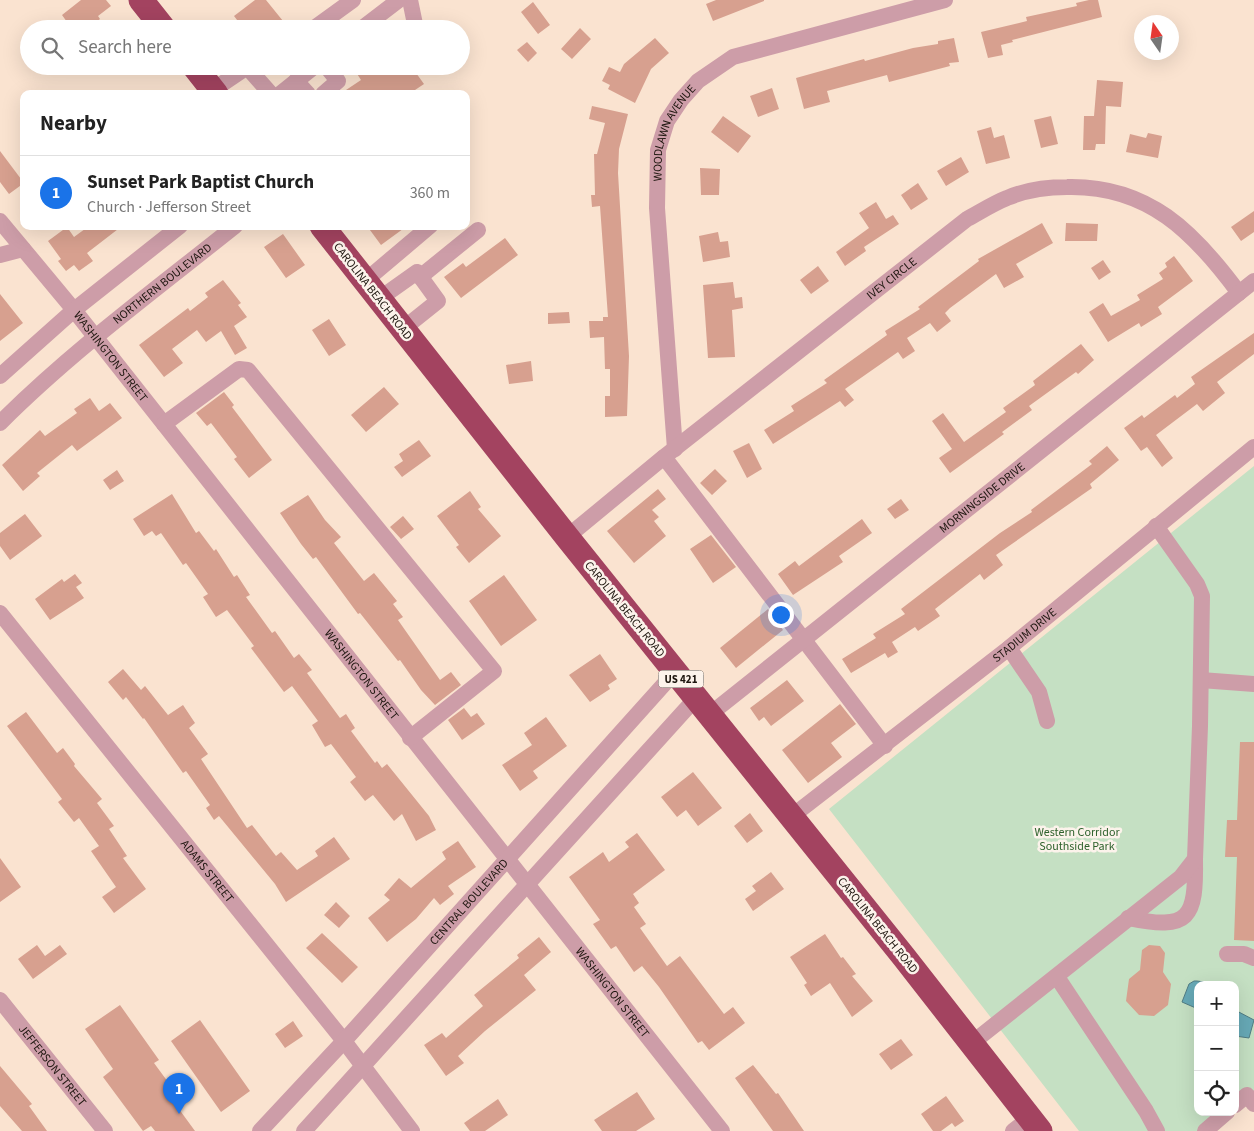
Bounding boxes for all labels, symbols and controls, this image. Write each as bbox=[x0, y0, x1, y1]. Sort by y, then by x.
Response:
north arrow bbox=[1134, 15, 1179, 60]
search box bbox=[20, 20, 470, 75]
icon: search bbox=[38, 34, 66, 62]
text: Search here bbox=[78, 34, 172, 61]
street label: WOODLAWN AVENUE bbox=[649, 81, 700, 182]
text: Nearby bbox=[40, 108, 107, 138]
text: Sunset Park Baptist Church bbox=[87, 169, 314, 196]
text: 1 bbox=[52, 182, 60, 204]
text: 360 m bbox=[410, 182, 450, 204]
text: Church · Jefferson Street bbox=[87, 196, 251, 218]
street label: CAROLINA BEACH ROAD bbox=[329, 239, 416, 344]
street label: NORTHERN BOULEVARD bbox=[110, 240, 216, 328]
street label: IVEY CIRCLE bbox=[863, 254, 921, 304]
street label: WASHINGTON STREET bbox=[69, 308, 152, 406]
street label: MORNINGSIDE DRIVE bbox=[936, 459, 1029, 537]
street label: CAROLINA BEACH ROAD bbox=[580, 558, 669, 661]
your location bbox=[768, 602, 794, 628]
street label: STADIUM DRIVE bbox=[989, 604, 1060, 667]
street label: WASHINGTON STREET bbox=[320, 626, 403, 724]
road number: US 421 bbox=[658, 671, 704, 688]
park label: Western Corridor Southside Park bbox=[1034, 824, 1120, 855]
street label: ADAMS STREET bbox=[176, 836, 238, 907]
street label: CENTRAL BOULEVARD bbox=[426, 855, 512, 949]
street label: CAROLINA BEACH ROAD bbox=[833, 874, 922, 977]
street label: WASHINGTON STREET bbox=[571, 944, 654, 1042]
map controls bbox=[1194, 981, 1239, 1116]
button: + bbox=[1194, 981, 1239, 1026]
street label: JEFFERSON STREET bbox=[14, 1022, 90, 1111]
button: − bbox=[1194, 1026, 1239, 1071]
button: locate bbox=[1194, 1071, 1239, 1116]
pin: 1 bbox=[163, 1073, 195, 1114]

